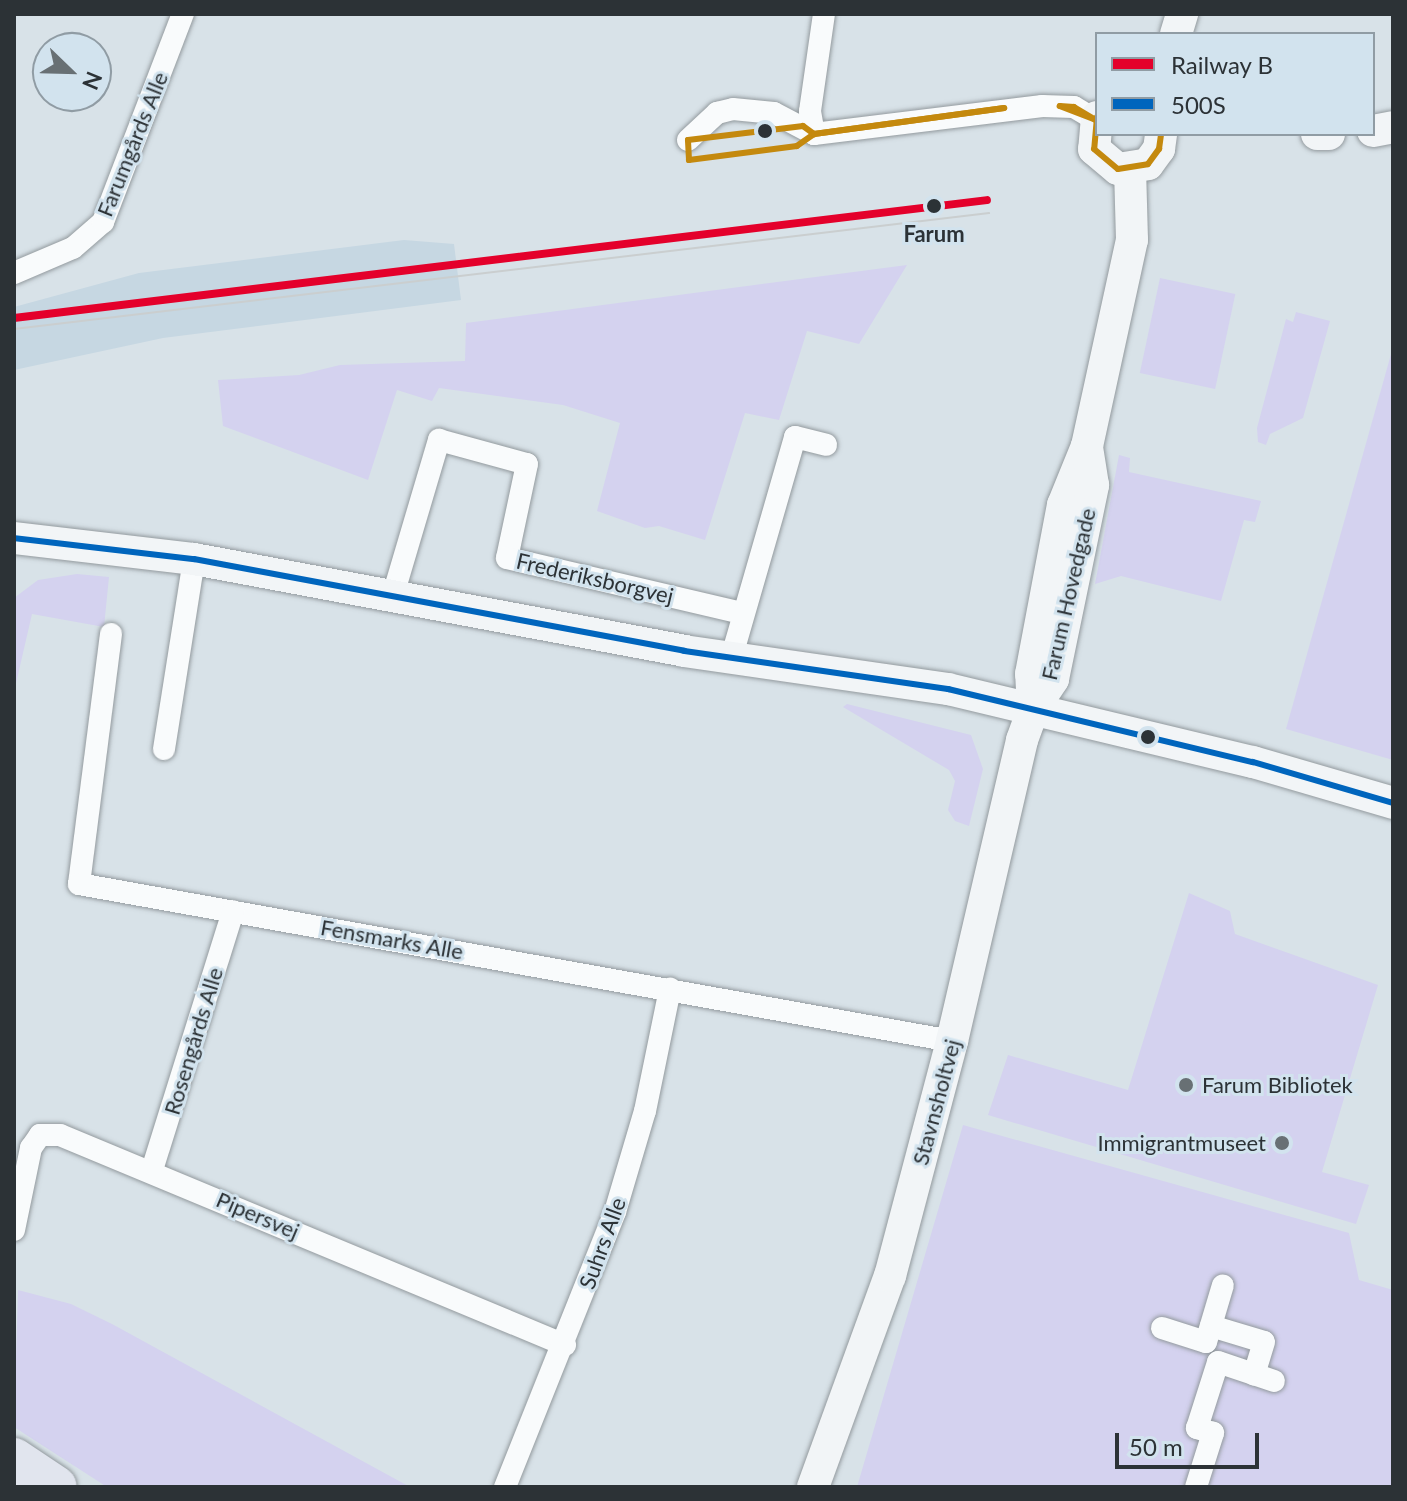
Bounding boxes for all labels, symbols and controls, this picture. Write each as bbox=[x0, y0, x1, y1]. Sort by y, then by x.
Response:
north arrow bbox=[32, 32, 112, 112]
legend bbox=[1095, 32, 1375, 136]
text: Railway B bbox=[1171, 50, 1273, 79]
street label: Farumgårds Alle bbox=[91, 67, 173, 221]
text: N bbox=[77, 68, 108, 94]
text: 500S bbox=[1171, 90, 1226, 119]
unlabelled marker bbox=[757, 123, 773, 139]
marker: Farum bbox=[923, 195, 945, 217]
place label: Farum bbox=[903, 221, 965, 247]
street label: Farum Hovedgade bbox=[1035, 505, 1101, 683]
street label: Frederiksborgvej bbox=[514, 547, 676, 609]
unlabelled marker bbox=[1140, 729, 1156, 745]
street label: Fensmarks Alle bbox=[318, 913, 466, 965]
street label: Rosengårds Alle bbox=[158, 964, 228, 1118]
street label: Stavnsholtvej bbox=[907, 1036, 965, 1168]
place label: Farum Bibliotek bbox=[1202, 1072, 1353, 1098]
marker: Farum Bibliotek bbox=[1177, 1076, 1195, 1094]
place label: Immigrantmuseet bbox=[1097, 1130, 1266, 1156]
marker: Immigrantmuseet bbox=[1273, 1134, 1291, 1152]
street label: Pipersvej bbox=[213, 1186, 303, 1244]
street label: Suhrs Alle bbox=[573, 1193, 631, 1293]
scale bar bbox=[1119, 1417, 1263, 1467]
text: 50 m bbox=[1129, 1432, 1183, 1461]

